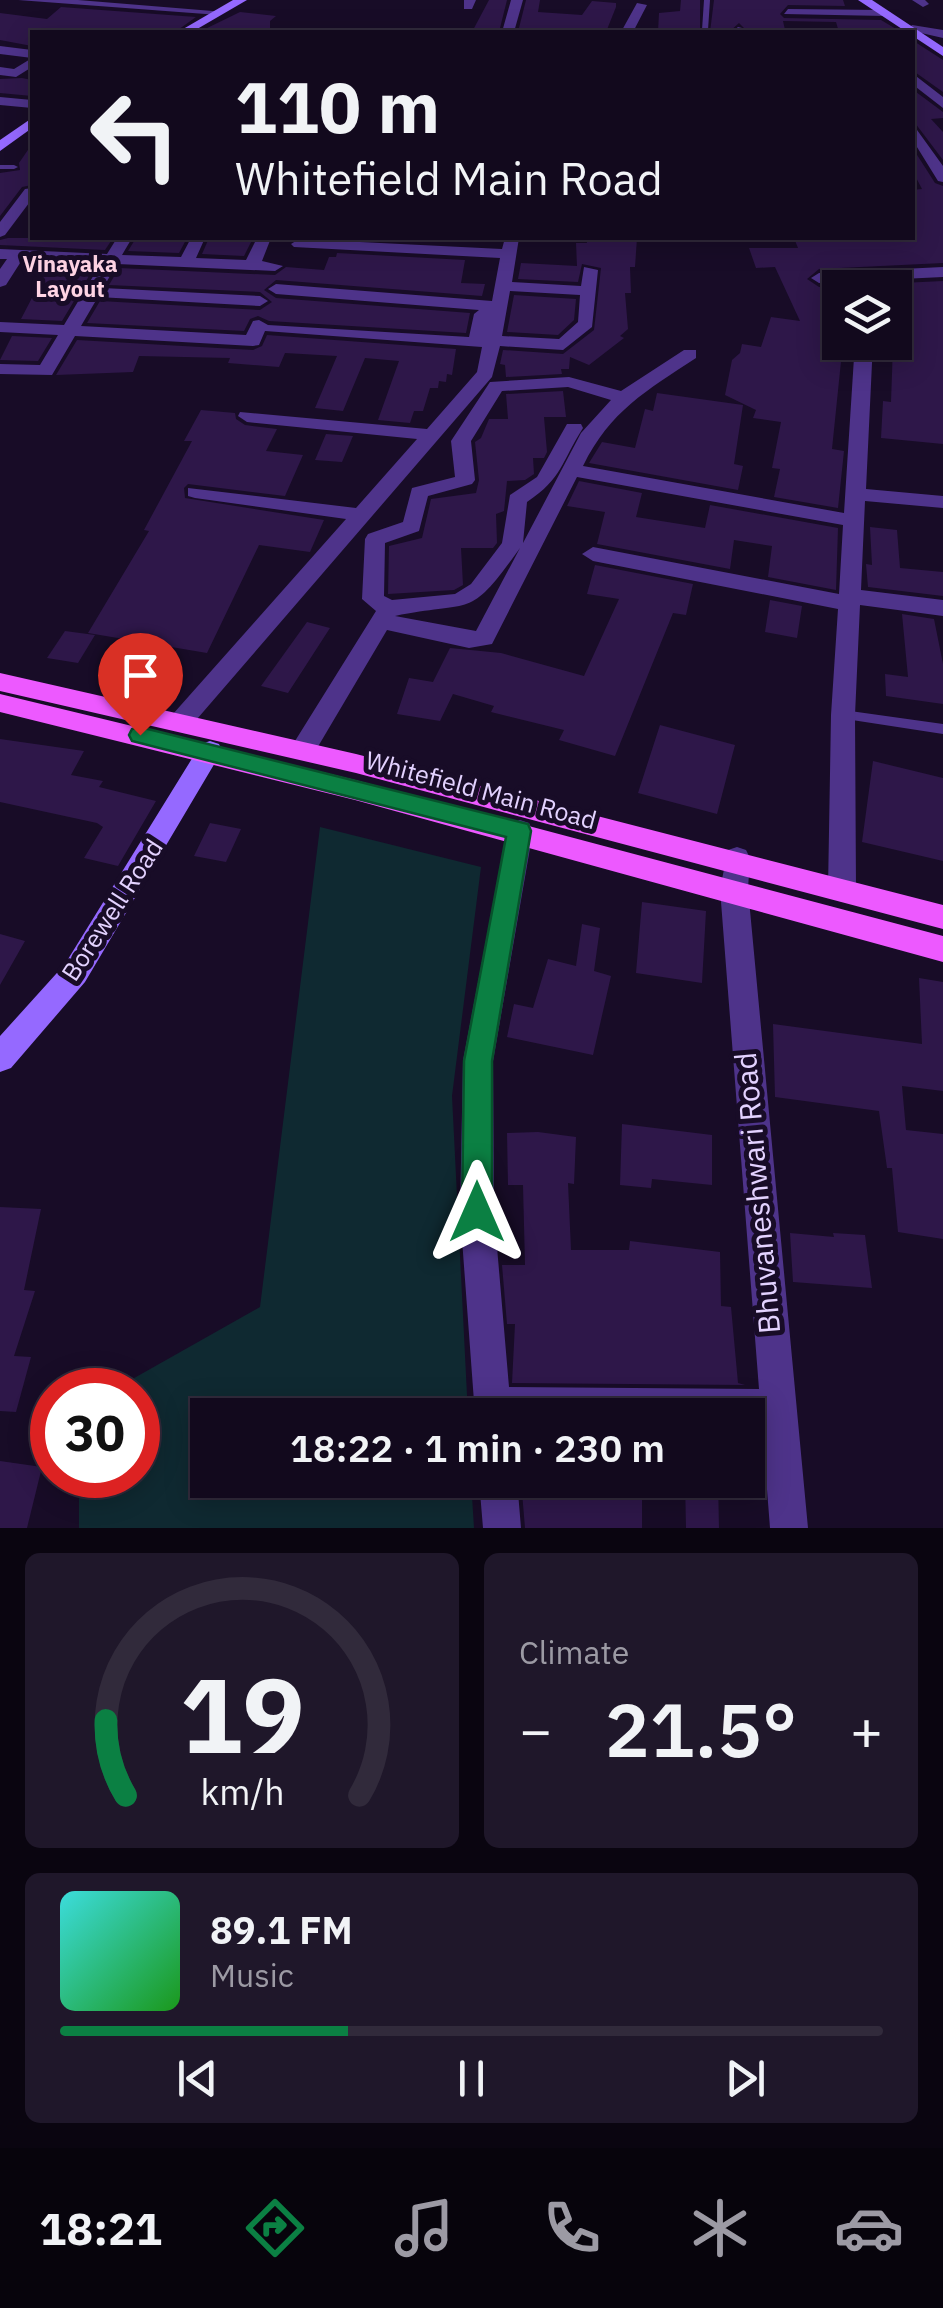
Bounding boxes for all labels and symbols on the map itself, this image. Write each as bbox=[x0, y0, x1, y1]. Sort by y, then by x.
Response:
district label: Vinayaka Layout bbox=[22, 249, 118, 303]
pin bbox=[98, 633, 183, 736]
street label: Whitefield Main Road bbox=[362, 743, 600, 836]
street label: Borewell Road bbox=[53, 833, 170, 987]
street label: Bhuvaneshwari Road bbox=[725, 1051, 788, 1336]
position arrow bbox=[425, 1160, 529, 1264]
speed limit sign: 30 bbox=[30, 1368, 160, 1498]

